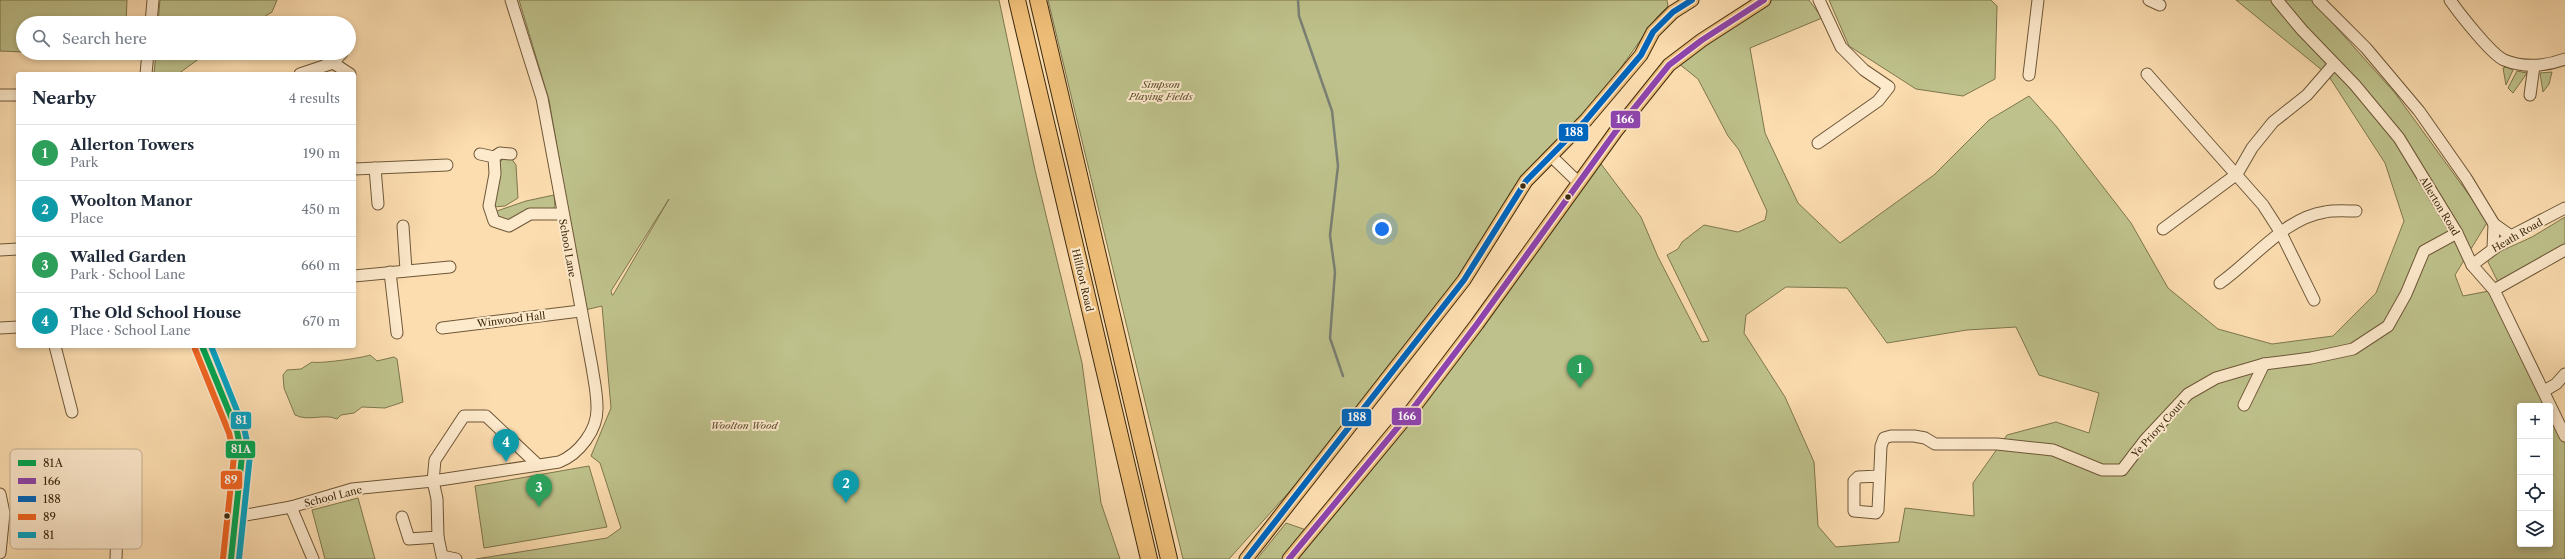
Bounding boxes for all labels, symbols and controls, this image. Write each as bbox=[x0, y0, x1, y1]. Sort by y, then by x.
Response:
search box bbox=[16, 16, 356, 60]
icon: search bbox=[30, 27, 52, 49]
text: Search here bbox=[62, 29, 147, 48]
park label: Simpson Playing Fields bbox=[1128, 78, 1194, 103]
text: Nearby bbox=[32, 88, 96, 108]
text: 4 results bbox=[289, 90, 340, 106]
line badge: 166 bbox=[1610, 110, 1641, 129]
text: 166 bbox=[1616, 112, 1634, 126]
line badge: 188 bbox=[1558, 123, 1589, 142]
text: 188 bbox=[1565, 125, 1583, 139]
text: Allerton Towers bbox=[70, 135, 194, 154]
text: 1 bbox=[42, 145, 48, 161]
text: 190 m bbox=[303, 145, 340, 161]
text: Park bbox=[70, 154, 98, 170]
street label: Allerton Road bbox=[2416, 174, 2462, 238]
unlabelled marker bbox=[1518, 181, 1528, 191]
text: Woolton Manor bbox=[70, 191, 192, 210]
unlabelled marker bbox=[1563, 192, 1573, 202]
text: 2 bbox=[41, 201, 49, 217]
text: 450 m bbox=[302, 201, 340, 217]
text: Place bbox=[70, 210, 103, 226]
street label: Heath Road bbox=[2490, 216, 2545, 255]
street label: School Lane bbox=[556, 218, 579, 279]
your location bbox=[1372, 219, 1392, 239]
text: Walled Garden bbox=[70, 247, 186, 266]
street label: Hillfoot Road bbox=[1069, 247, 1096, 313]
text: 3 bbox=[41, 257, 49, 273]
text: 660 m bbox=[301, 257, 340, 273]
text: Park · School Lane bbox=[70, 266, 185, 282]
text: The Old School House bbox=[70, 303, 241, 322]
street label: Winwood Hall bbox=[475, 309, 546, 330]
text: 4 bbox=[41, 313, 49, 329]
text: 670 m bbox=[302, 313, 340, 329]
text: Place · School Lane bbox=[70, 322, 191, 338]
pin: 1 bbox=[1567, 355, 1593, 388]
street label: Ye Priory Court bbox=[2128, 396, 2188, 461]
map controls bbox=[2517, 403, 2553, 547]
button: + bbox=[2517, 403, 2553, 439]
line badge: 166 bbox=[1391, 407, 1422, 426]
line badge: 188 bbox=[1341, 408, 1372, 427]
text: 166 bbox=[1398, 409, 1416, 423]
text: 188 bbox=[1348, 410, 1366, 424]
line badge: 81 bbox=[230, 411, 252, 430]
text: 81 bbox=[235, 413, 247, 427]
park label: Woolton Wood bbox=[710, 419, 779, 432]
pin: 4 bbox=[493, 429, 519, 462]
button: − bbox=[2517, 439, 2553, 475]
line badge: 81A bbox=[225, 440, 256, 459]
text: 81A bbox=[231, 442, 252, 456]
legend bbox=[10, 449, 142, 549]
text: 81A bbox=[43, 456, 64, 470]
line badge: 89 bbox=[220, 470, 243, 490]
pin: 2 bbox=[833, 470, 859, 503]
text: 89 bbox=[224, 473, 238, 487]
text: 166 bbox=[43, 474, 61, 488]
pin: 3 bbox=[526, 474, 552, 507]
button: locate bbox=[2517, 475, 2553, 511]
street label: School Lane bbox=[303, 483, 364, 510]
text: 188 bbox=[43, 492, 61, 506]
text: 89 bbox=[43, 510, 56, 524]
unlabelled marker bbox=[222, 511, 232, 521]
button: layers bbox=[2517, 511, 2553, 547]
text: 81 bbox=[43, 528, 55, 542]

